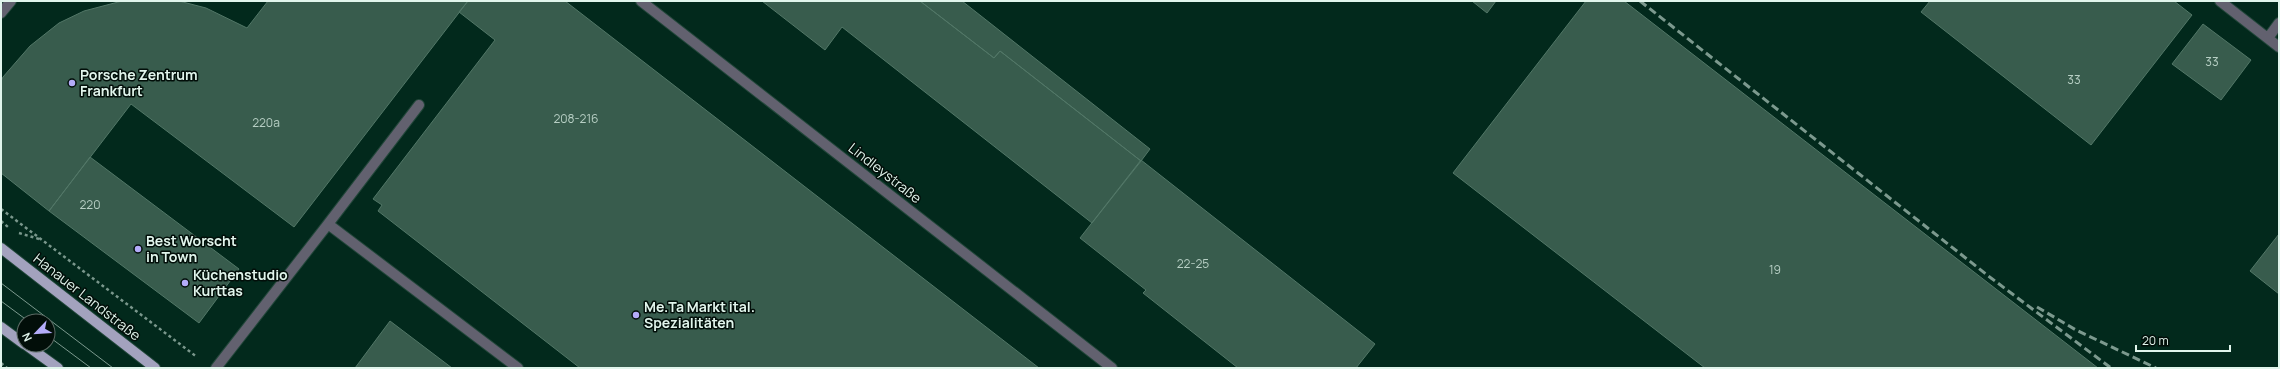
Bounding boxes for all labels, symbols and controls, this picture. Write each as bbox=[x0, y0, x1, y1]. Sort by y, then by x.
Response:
house number: 33 bbox=[2205, 53, 2219, 70]
place label: Porsche Zentrum Frankfurt bbox=[80, 65, 198, 100]
house number: 33 bbox=[2067, 71, 2081, 88]
marker: Porsche Zentrum Frankfurt bbox=[67, 78, 77, 88]
house number: 208-216 bbox=[553, 110, 599, 127]
house number: 220a bbox=[252, 114, 280, 131]
street label: Lindleystraße bbox=[845, 138, 926, 207]
house number: 220 bbox=[79, 196, 101, 213]
place label: Best Worscht in Town bbox=[146, 231, 237, 266]
marker: Best Worscht in Town bbox=[133, 244, 143, 254]
street label: Hanauer Landstraße bbox=[30, 249, 145, 345]
house number: 22-25 bbox=[1177, 255, 1209, 272]
house number: 19 bbox=[1769, 261, 1781, 278]
place label: Küchenstudio Kurttas bbox=[193, 265, 288, 300]
marker: Küchenstudio Kurttas bbox=[180, 278, 190, 288]
place label: Me.Ta Markt ital. Spezialitäten bbox=[644, 297, 755, 332]
marker: Me.Ta Markt ital. Spezialitäten bbox=[631, 310, 641, 320]
north arrow bbox=[16, 313, 56, 353]
scale bar bbox=[2136, 327, 2230, 353]
text: N bbox=[18, 331, 35, 344]
text: 20 m bbox=[2142, 332, 2169, 349]

